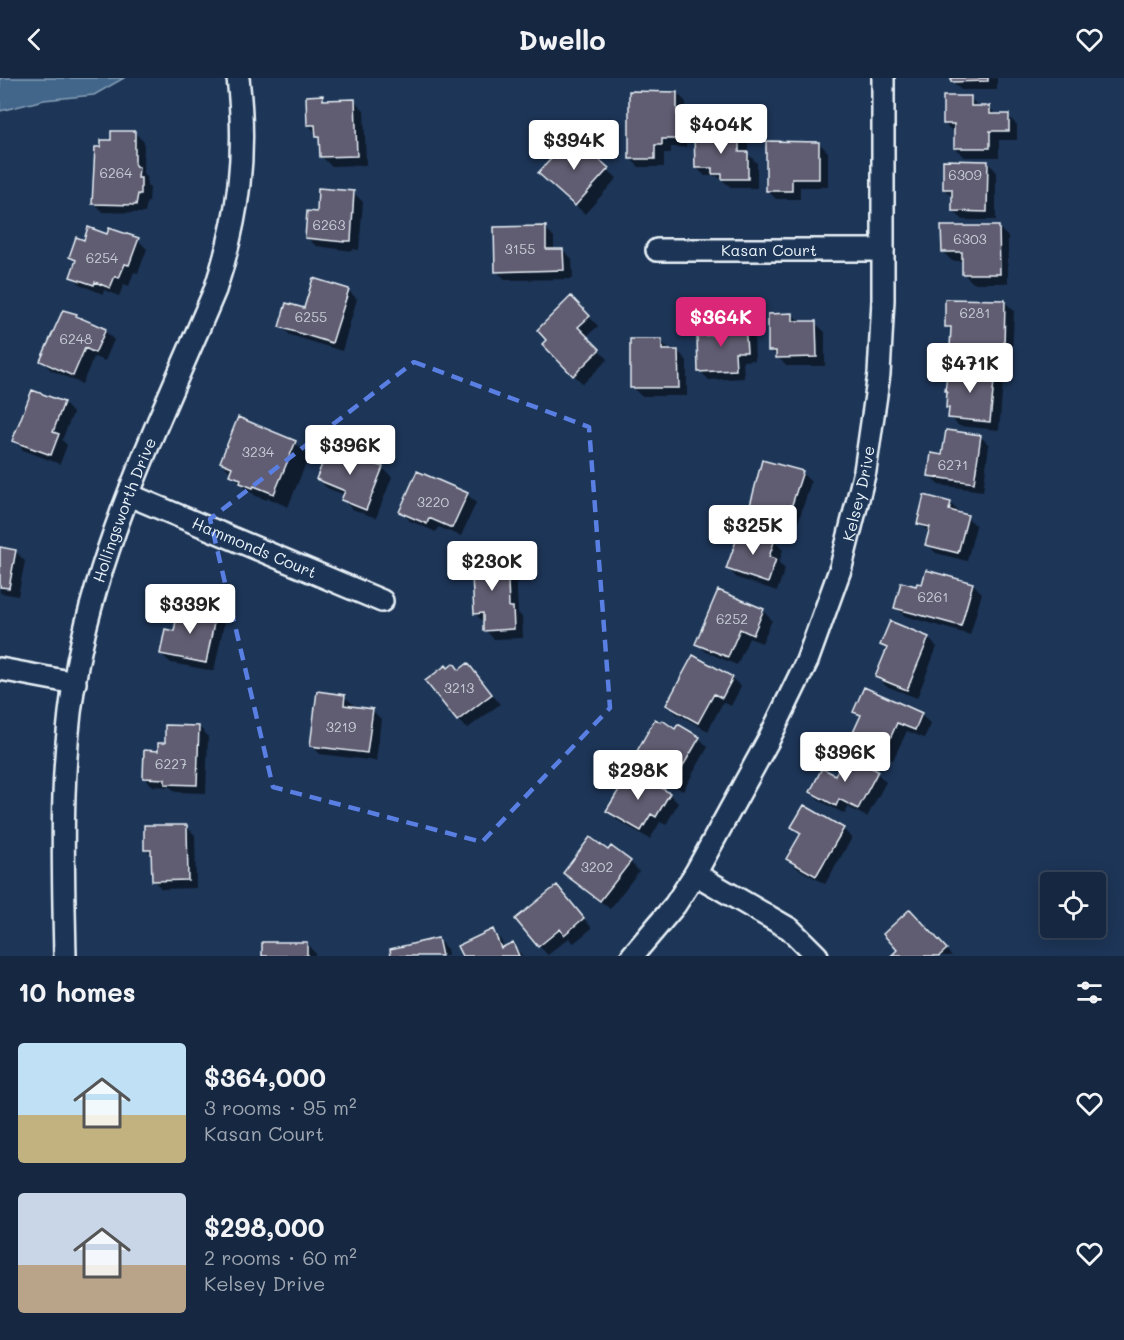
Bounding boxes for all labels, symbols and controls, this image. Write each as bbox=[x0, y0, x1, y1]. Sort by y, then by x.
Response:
text: Dwello bbox=[518, 22, 606, 57]
icon: back bbox=[18, 23, 51, 56]
icon: heart bbox=[1073, 23, 1106, 56]
pin: $404K bbox=[679, 104, 763, 155]
text: $404K bbox=[689, 110, 753, 136]
pin: $394K bbox=[532, 120, 616, 171]
text: $394K bbox=[543, 126, 605, 152]
house number: 6264 bbox=[100, 163, 133, 182]
house number: 6309 bbox=[948, 165, 982, 184]
house number: 6263 bbox=[313, 215, 345, 234]
house number: 6303 bbox=[953, 229, 987, 248]
house number: 3155 bbox=[505, 239, 535, 258]
street label: Kasan Court bbox=[721, 239, 817, 260]
house number: 6254 bbox=[86, 248, 119, 267]
pin: $364K bbox=[679, 297, 763, 348]
text: $364K bbox=[690, 303, 752, 329]
house number: 6281 bbox=[960, 303, 990, 322]
house number: 6255 bbox=[295, 307, 327, 326]
house number: 6248 bbox=[60, 329, 92, 348]
pin: $471K bbox=[928, 343, 1012, 394]
text: $471K bbox=[941, 349, 999, 375]
pin: $396K bbox=[308, 425, 392, 476]
text: $396K bbox=[319, 431, 381, 457]
street label: Hollingsworth Drive bbox=[87, 434, 160, 585]
house number: 3234 bbox=[242, 442, 275, 461]
street label: Kelsey Drive bbox=[837, 444, 879, 543]
house number: 6271 bbox=[938, 455, 968, 474]
house number: 3220 bbox=[417, 492, 450, 511]
pin: $325K bbox=[711, 505, 795, 556]
text: $325K bbox=[723, 511, 783, 537]
street label: Hammonds Court bbox=[189, 512, 320, 583]
pin: $230K bbox=[450, 541, 534, 592]
text: $230K bbox=[461, 547, 523, 573]
pin: $339K bbox=[148, 584, 232, 635]
house number: 6261 bbox=[918, 587, 948, 606]
text: $339K bbox=[159, 590, 221, 616]
house number: 6252 bbox=[716, 609, 748, 628]
house number: 3213 bbox=[444, 678, 474, 697]
house number: 3219 bbox=[326, 717, 356, 736]
pin: $396K bbox=[803, 732, 887, 783]
text: $396K bbox=[814, 738, 876, 764]
pin: $298K bbox=[596, 750, 680, 801]
house number: 6227 bbox=[155, 754, 187, 773]
text: $298K bbox=[607, 756, 669, 782]
house number: 3202 bbox=[581, 857, 613, 876]
map controls bbox=[1040, 872, 1106, 938]
button: locate bbox=[1040, 872, 1106, 938]
text: 10 homes bbox=[18, 975, 136, 1009]
icon: filters bbox=[1073, 976, 1106, 1009]
text: $364,000 bbox=[204, 1060, 326, 1094]
icon: home bbox=[66, 1067, 138, 1139]
icon: heart bbox=[1073, 1087, 1106, 1120]
text: 3 rooms · 95 m² bbox=[204, 1094, 356, 1120]
text: Kasan Court bbox=[204, 1120, 324, 1146]
text: $298,000 bbox=[204, 1210, 324, 1244]
icon: home bbox=[66, 1217, 138, 1289]
icon: heart bbox=[1073, 1237, 1106, 1270]
text: 2 rooms · 60 m² bbox=[204, 1244, 357, 1270]
text: Kelsey Drive bbox=[204, 1270, 325, 1296]

